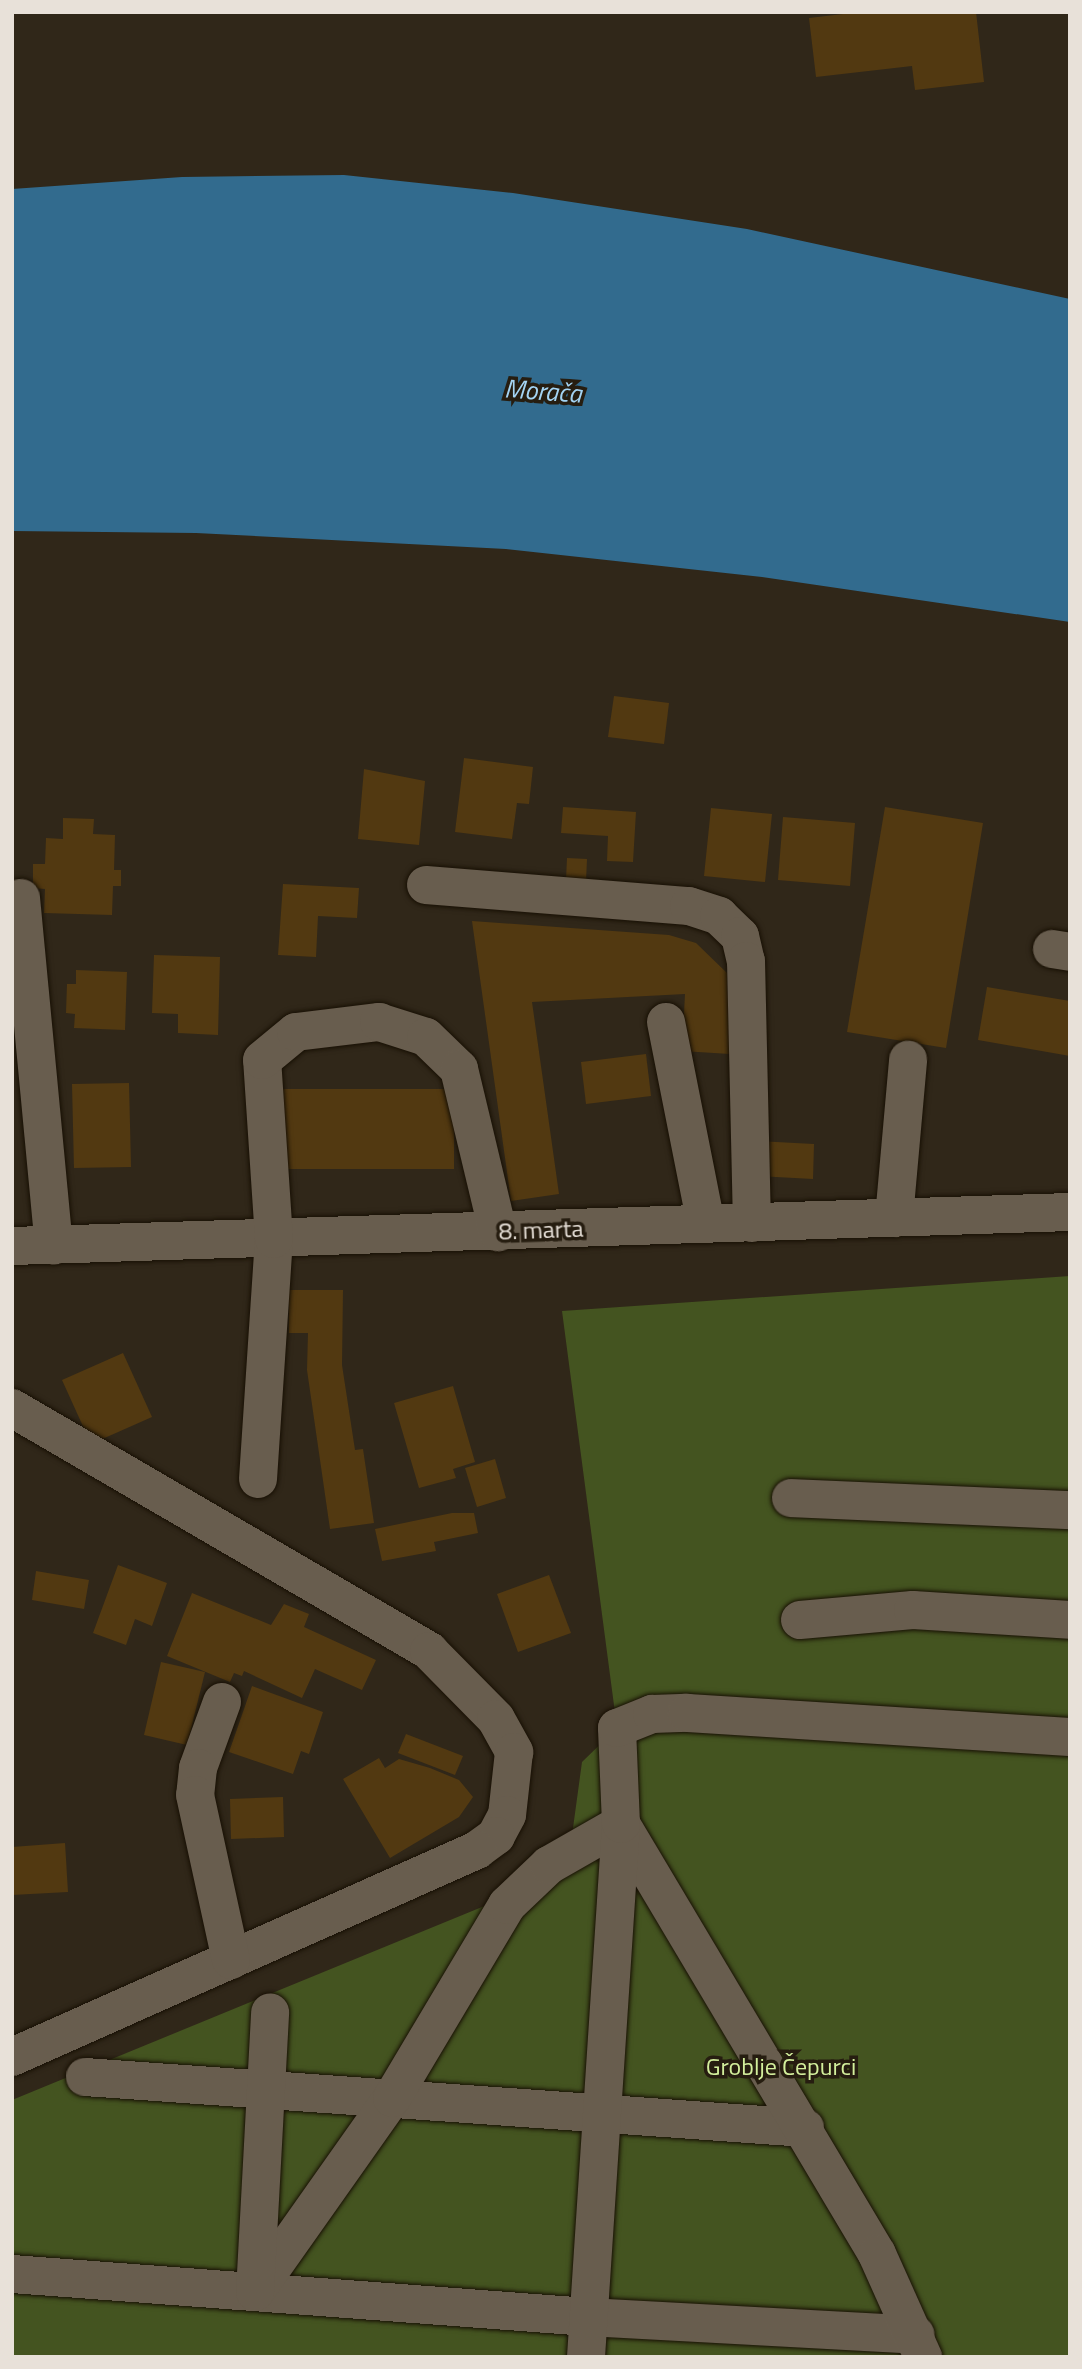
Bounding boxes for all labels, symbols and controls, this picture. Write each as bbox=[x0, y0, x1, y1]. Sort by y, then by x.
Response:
water label: Morača bbox=[503, 373, 583, 409]
street label: 8. marta bbox=[498, 1214, 584, 1246]
park label: Groblje Čepurci bbox=[706, 2053, 856, 2081]

